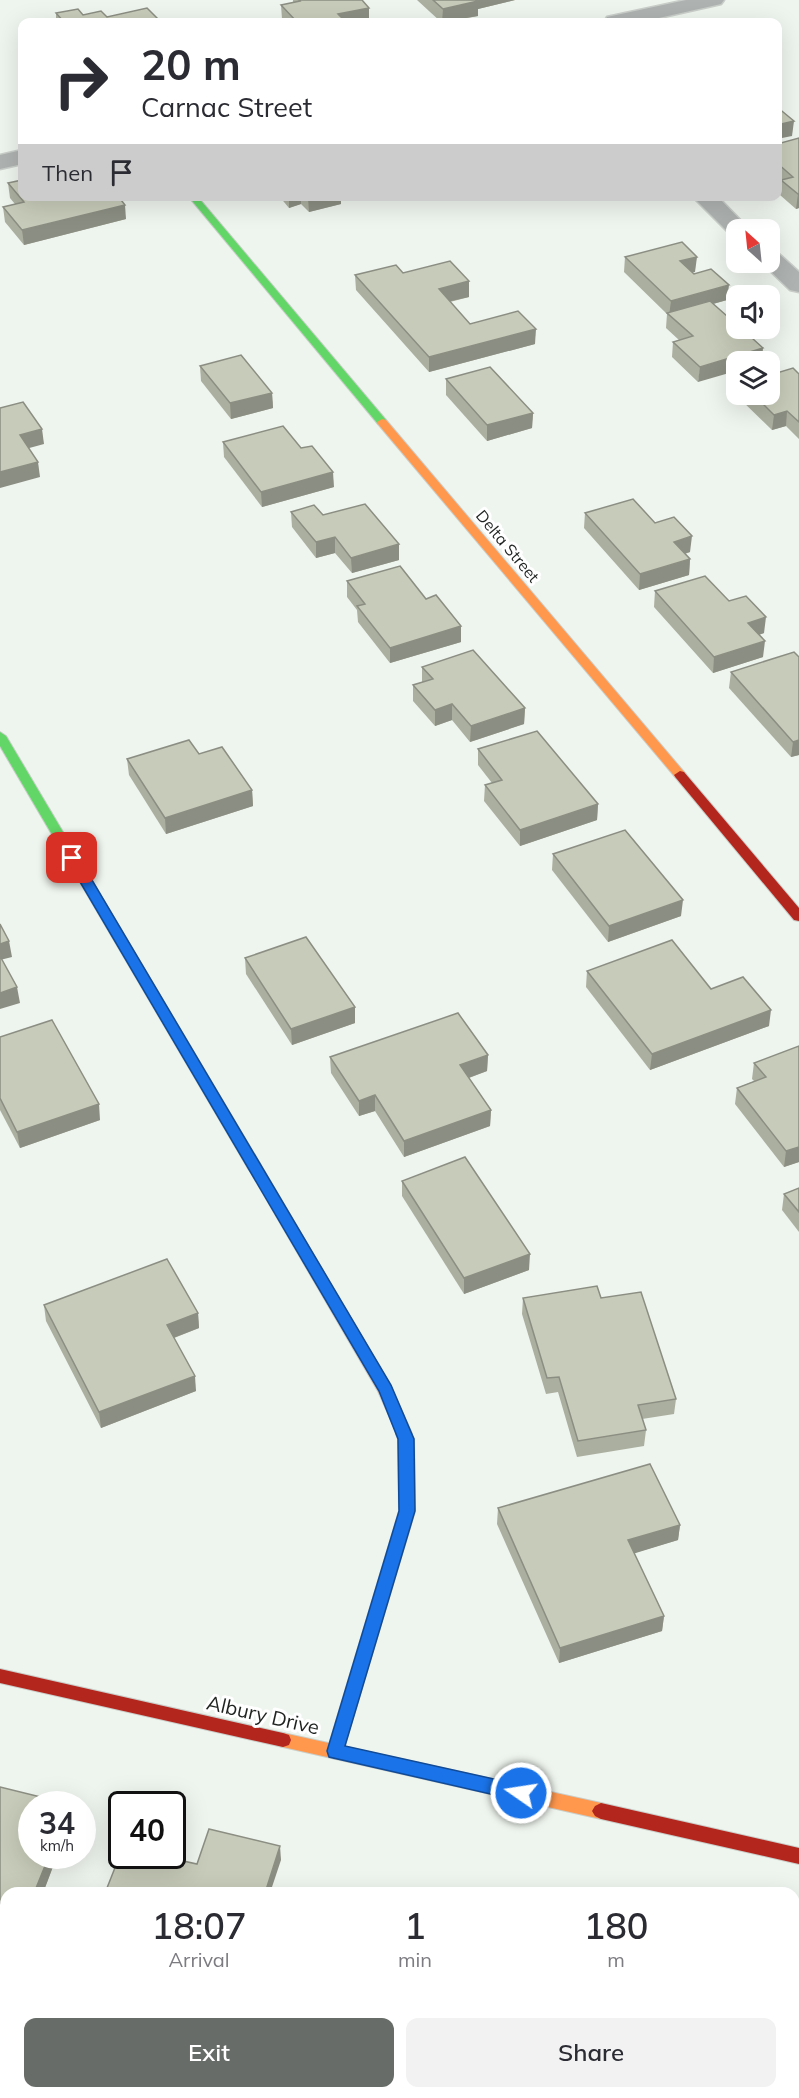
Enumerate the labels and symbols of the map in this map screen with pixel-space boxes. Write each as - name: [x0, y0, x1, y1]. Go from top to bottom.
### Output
- north arrow: [726, 219, 780, 273]
- street label: Delta Street: [472, 506, 544, 586]
- pin: [46, 832, 97, 883]
- street label: Albury Drive: [204, 1689, 322, 1740]
- position arrow: [489, 1761, 553, 1825]
- speed limit sign: 40: [108, 1791, 186, 1869]

